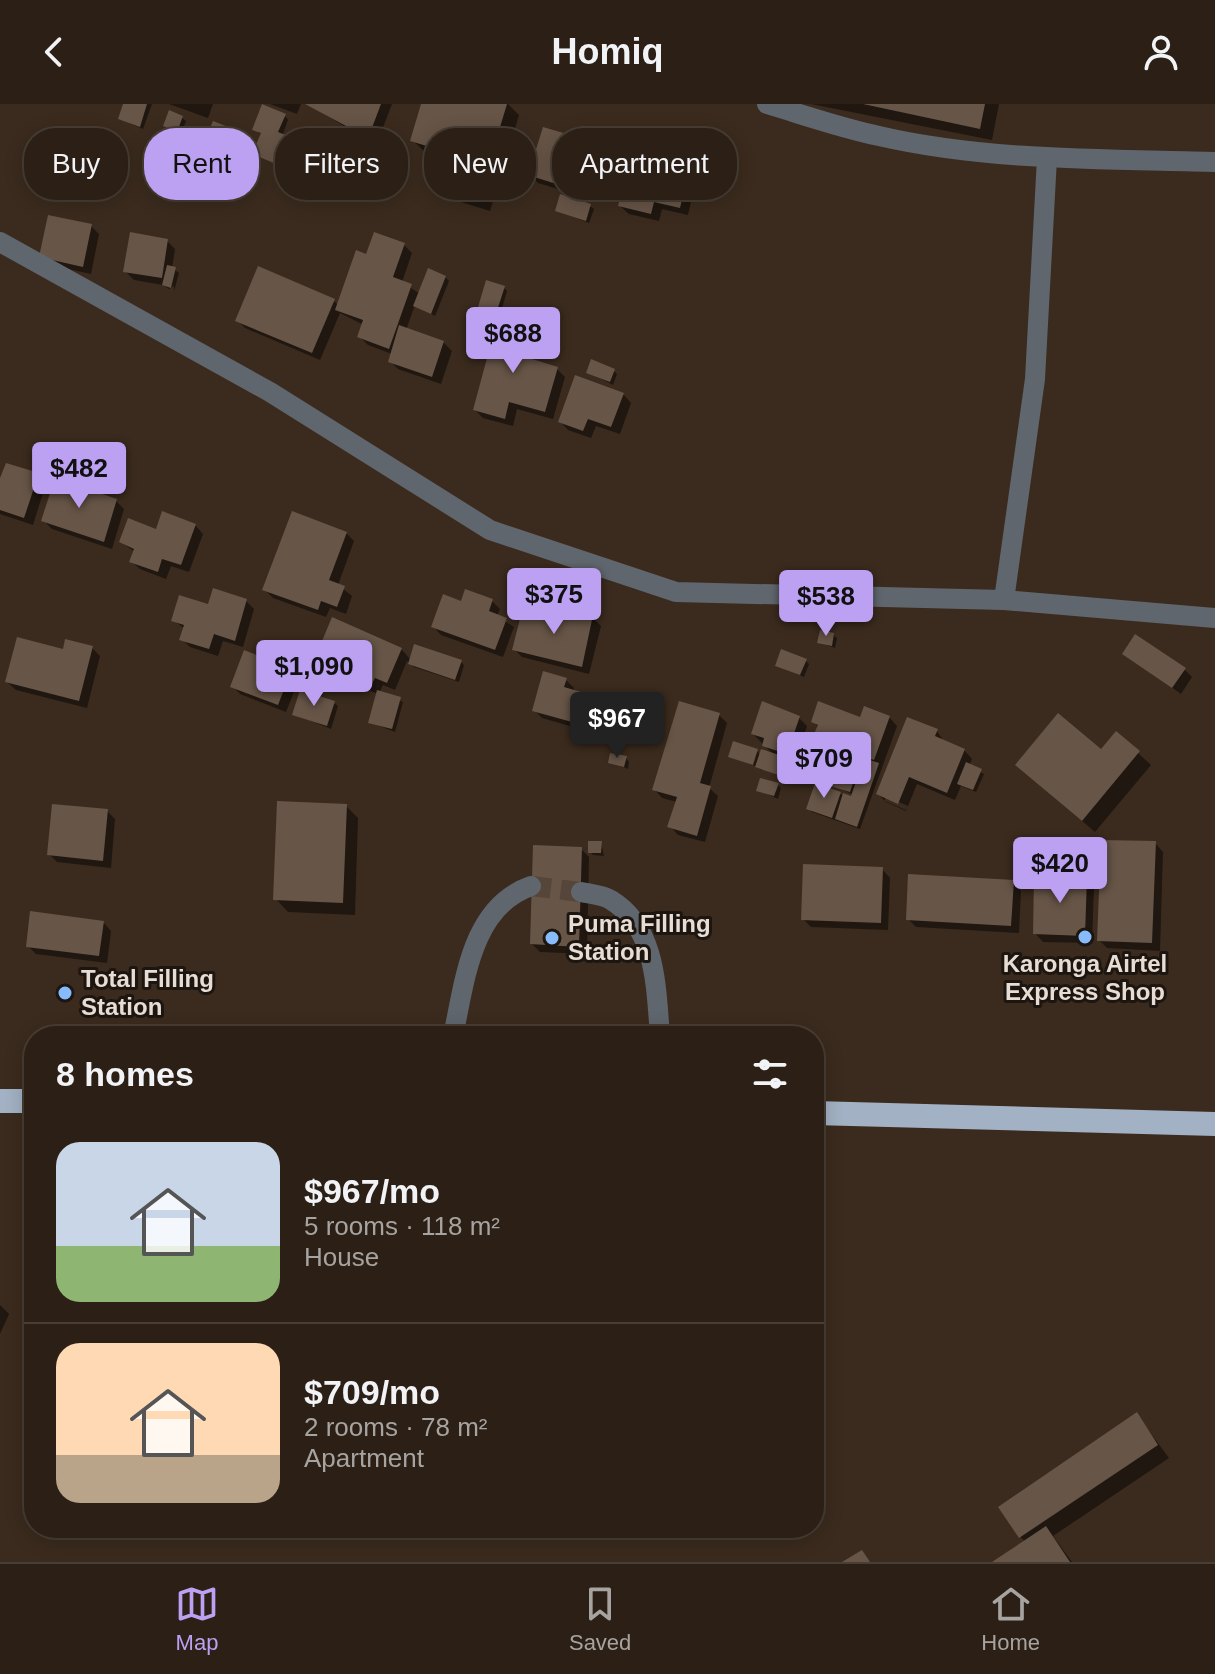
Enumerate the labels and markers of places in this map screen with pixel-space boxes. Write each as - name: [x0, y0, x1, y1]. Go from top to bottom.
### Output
- pin: $688: [466, 307, 560, 375]
- pin: $482: [32, 442, 126, 510]
- pin: $375: [507, 568, 601, 636]
- pin: $538: [779, 570, 873, 638]
- pin: $1,090: [249, 640, 379, 708]
- pin: $967: [570, 692, 664, 760]
- pin: $709: [777, 732, 871, 800]
- pin: $420: [1013, 837, 1107, 905]
- place label: Puma Filling Station: [568, 910, 711, 965]
- marker: Karonga Airtel Express Shop: [1076, 928, 1094, 946]
- marker: Puma Filling Station: [543, 929, 561, 947]
- place label: Karonga Airtel Express Shop: [1003, 950, 1167, 1005]
- place label: Total Filling Station: [81, 965, 214, 1020]
- marker: Total Filling Station: [56, 984, 74, 1002]

